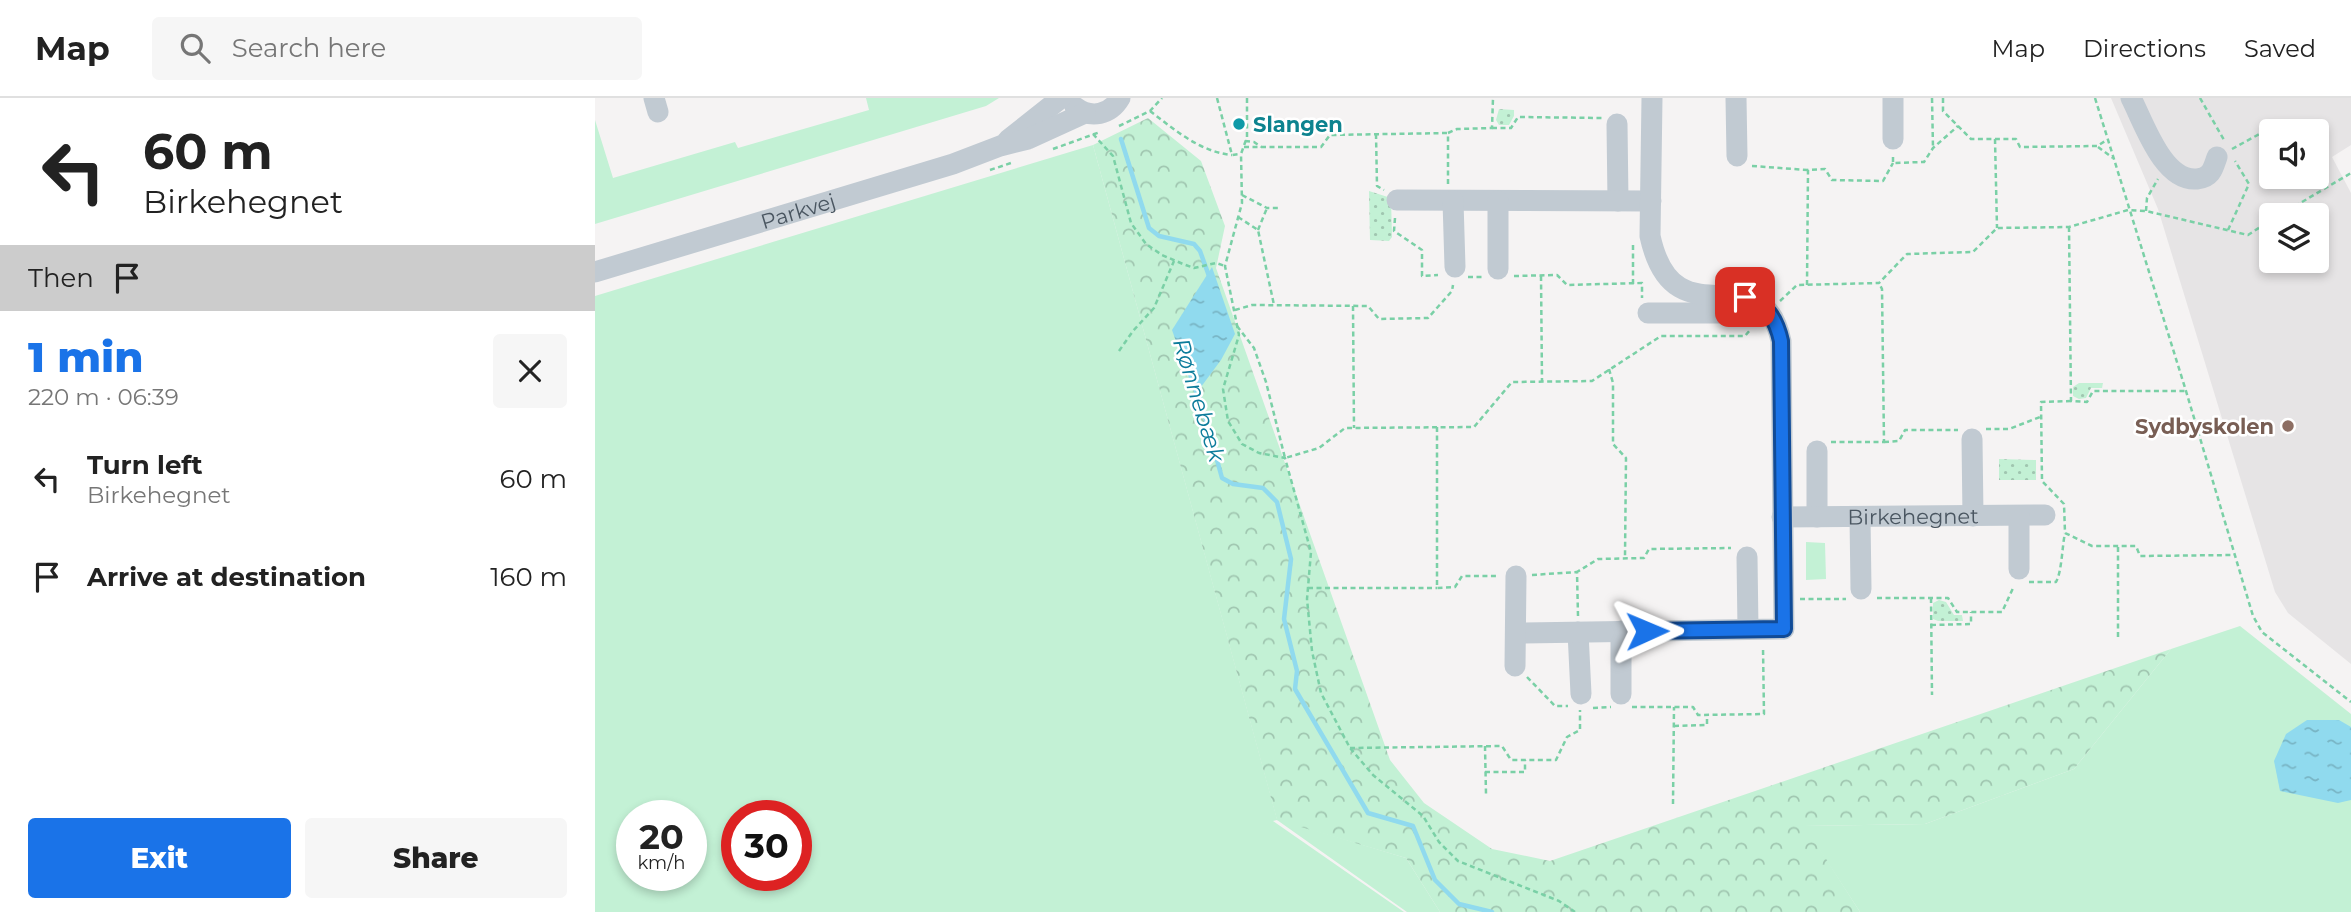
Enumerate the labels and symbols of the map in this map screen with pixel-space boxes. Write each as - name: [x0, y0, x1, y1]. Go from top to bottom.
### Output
- place label: Slangen: [1253, 112, 1343, 137]
- marker: Slangen: [1231, 116, 1247, 132]
- street label: Parkvej: [758, 188, 838, 234]
- pin: [1715, 267, 1775, 327]
- water label: Rønnebæk: [1167, 335, 1231, 467]
- place label: Sydbyskolen: [2135, 414, 2274, 439]
- marker: Sydbyskolen: [2280, 418, 2296, 434]
- street label: Birkehegnet: [1847, 503, 1979, 529]
- position arrow: [1610, 594, 1684, 668]
- speed limit sign: 30: [721, 800, 812, 891]

